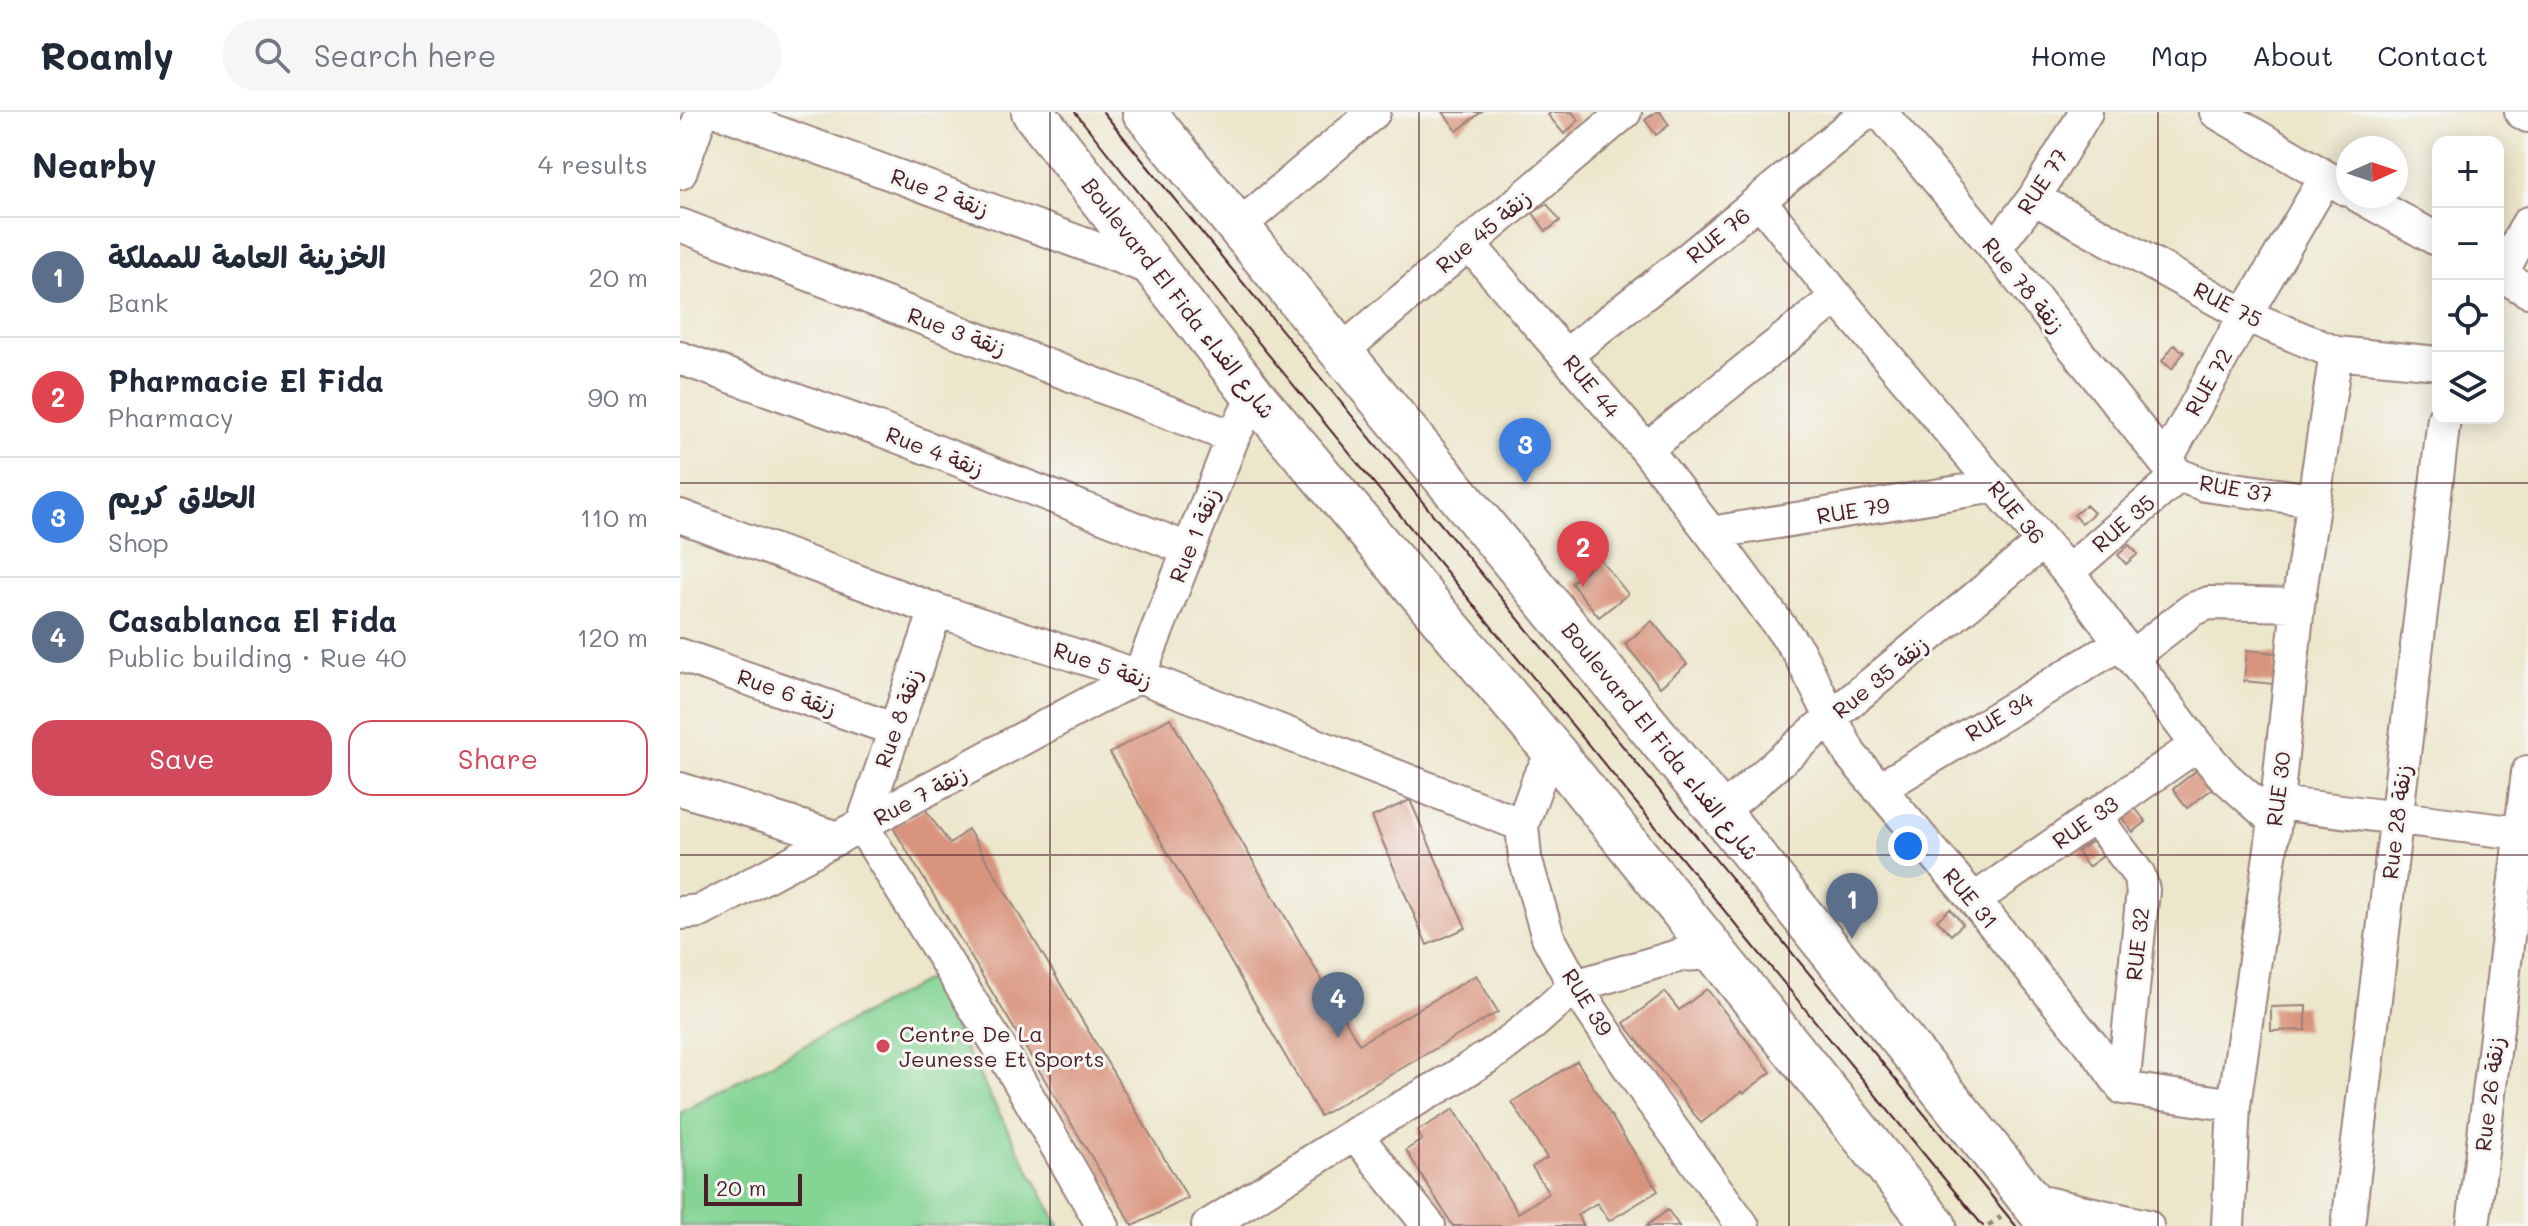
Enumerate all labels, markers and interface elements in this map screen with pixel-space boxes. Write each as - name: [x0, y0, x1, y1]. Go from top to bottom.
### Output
- search box: [222, 19, 782, 91]
- text: Roamly: [40, 30, 174, 80]
- icon: search: [250, 33, 294, 77]
- text: Search here: [314, 35, 496, 75]
- text: Home: [2031, 37, 2107, 73]
- text: Map: [2151, 37, 2208, 73]
- text: About: [2252, 37, 2333, 73]
- text: Contact: [2377, 37, 2488, 73]
- north arrow: [2336, 136, 2408, 208]
- map controls: [2432, 136, 2504, 424]
- button: +: [2432, 136, 2504, 208]
- text: Nearby: [32, 142, 157, 187]
- street label: RUE 77: [2010, 143, 2074, 219]
- text: 4 results: [538, 147, 648, 181]
- street label: Rue 2 زنقة: [887, 161, 993, 223]
- street label: Boulevard El Fida شارع الفداء: [1074, 172, 1282, 426]
- street label: Rue 45 زنقة: [1429, 183, 1537, 279]
- street label: RUE 76: [1680, 200, 1756, 270]
- button: −: [2432, 208, 2504, 280]
- street label: Rue 78 زنقة: [1976, 231, 2072, 339]
- text: الخزينة العامة للمملكة: [108, 236, 386, 276]
- text: 1: [52, 260, 64, 294]
- text: 20 m: [588, 260, 648, 294]
- street label: RUE 75: [2189, 274, 2267, 334]
- button: locate: [2432, 280, 2504, 352]
- text: Bank: [108, 285, 169, 319]
- street label: Rue 3 زنقة: [904, 300, 1010, 362]
- street label: RUE 72: [2178, 343, 2238, 421]
- street label: RUE 44: [1557, 348, 1627, 424]
- button: layers: [2432, 352, 2504, 424]
- text: Pharmacie El Fida: [108, 360, 384, 400]
- text: 2: [51, 380, 65, 414]
- text: 90 m: [588, 380, 648, 414]
- text: Pharmacy: [108, 400, 234, 434]
- pin: 3: [1499, 418, 1551, 484]
- street label: Rue 4 زنقة: [882, 419, 988, 483]
- street label: RUE 37: [2197, 467, 2275, 509]
- street label: RUE 36: [1982, 474, 2052, 550]
- text: الحلاق كريم: [108, 476, 256, 516]
- street label: Rue 1 زنقة: [1162, 483, 1226, 587]
- street label: RUE 35: [2086, 488, 2160, 558]
- street label: RUE 79: [1814, 490, 1892, 530]
- text: 3: [50, 500, 66, 534]
- text: 110 m: [580, 500, 648, 534]
- pin: 2: [1557, 521, 1609, 587]
- text: Shop: [108, 525, 169, 559]
- text: Casablanca El Fida: [108, 600, 397, 640]
- street label: Boulevard El Fida شارع الفداء: [1554, 616, 1766, 867]
- text: 4: [50, 620, 66, 654]
- text: 120 m: [577, 620, 648, 654]
- street label: Rue 35 زنقة: [1826, 629, 1934, 725]
- street label: Rue 5 زنقة: [1050, 635, 1156, 695]
- text: Public building · Rue 40: [108, 640, 407, 674]
- street label: Rue 6 زنقة: [733, 661, 841, 723]
- street label: Rue 8 زنقة: [867, 664, 929, 772]
- street label: RUE 34: [1960, 684, 2038, 748]
- button: Save: [32, 720, 332, 796]
- button: Share: [348, 720, 648, 796]
- street label: RUE 30: [2259, 750, 2297, 828]
- street label: Rue 7 زنقة: [868, 758, 972, 832]
- street label: Rue 28 زنقة: [2375, 763, 2417, 881]
- street label: RUE 33: [2046, 789, 2124, 855]
- your location: [1888, 826, 1928, 866]
- street label: RUE 31: [1937, 861, 2005, 935]
- pin: 1: [1826, 873, 1878, 939]
- street label: RUE 32: [2119, 906, 2155, 982]
- street label: RUE 39: [1556, 963, 1620, 1041]
- pin: 4: [1312, 972, 1364, 1038]
- place label: Centre De La Jeunesse Et Sports: [899, 1019, 1104, 1073]
- street label: Rue 26 زنقة: [2468, 1035, 2510, 1153]
- marker: Centre De La Jeunesse Et Sports: [874, 1037, 892, 1055]
- scale bar: [704, 1170, 802, 1206]
- text: 20 m: [716, 1173, 766, 1202]

